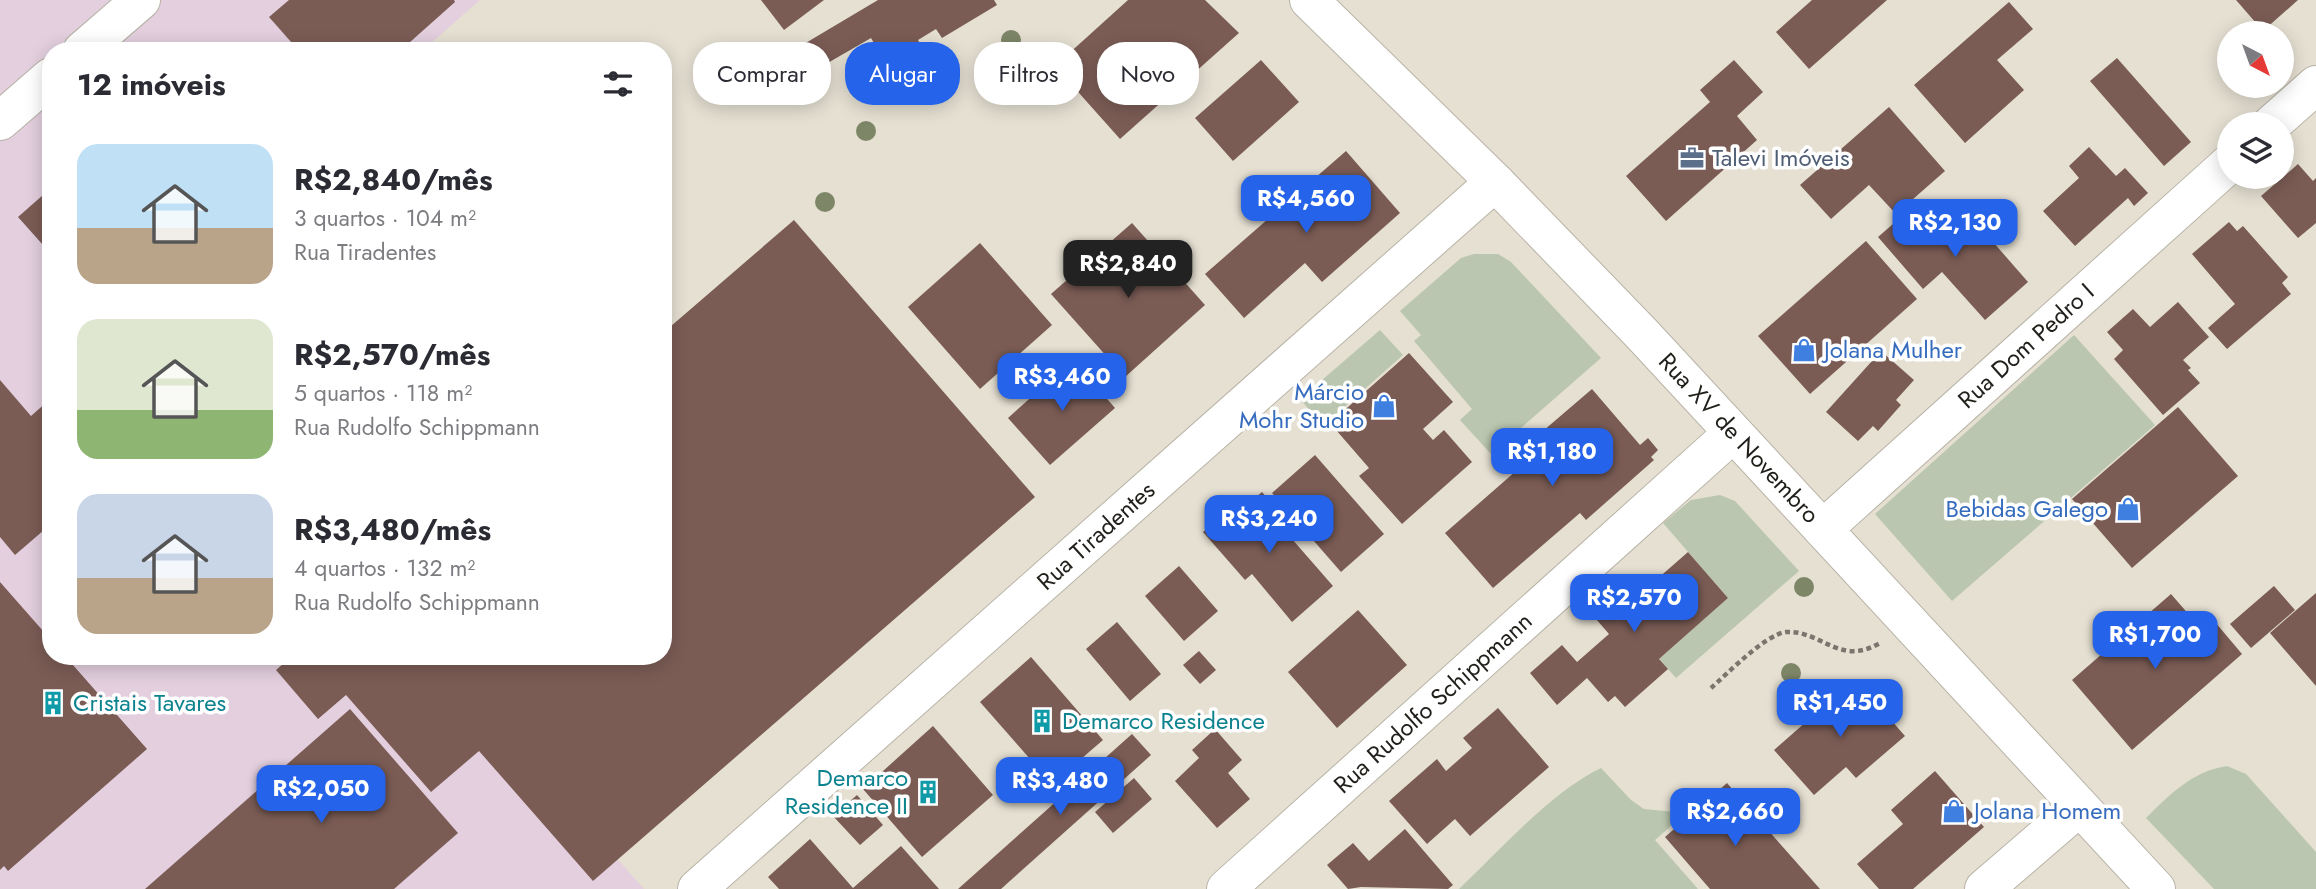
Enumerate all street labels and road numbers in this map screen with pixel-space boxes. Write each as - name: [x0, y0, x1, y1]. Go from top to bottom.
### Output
- street label: Rua Dom Pedro I: [1950, 275, 2102, 416]
- street label: Rua XV de Novembro: [1651, 344, 1828, 531]
- street label: Rua Tiradentes: [1029, 473, 1163, 598]
- street label: Rua Rudolfo Schippmann: [1326, 604, 1540, 801]

